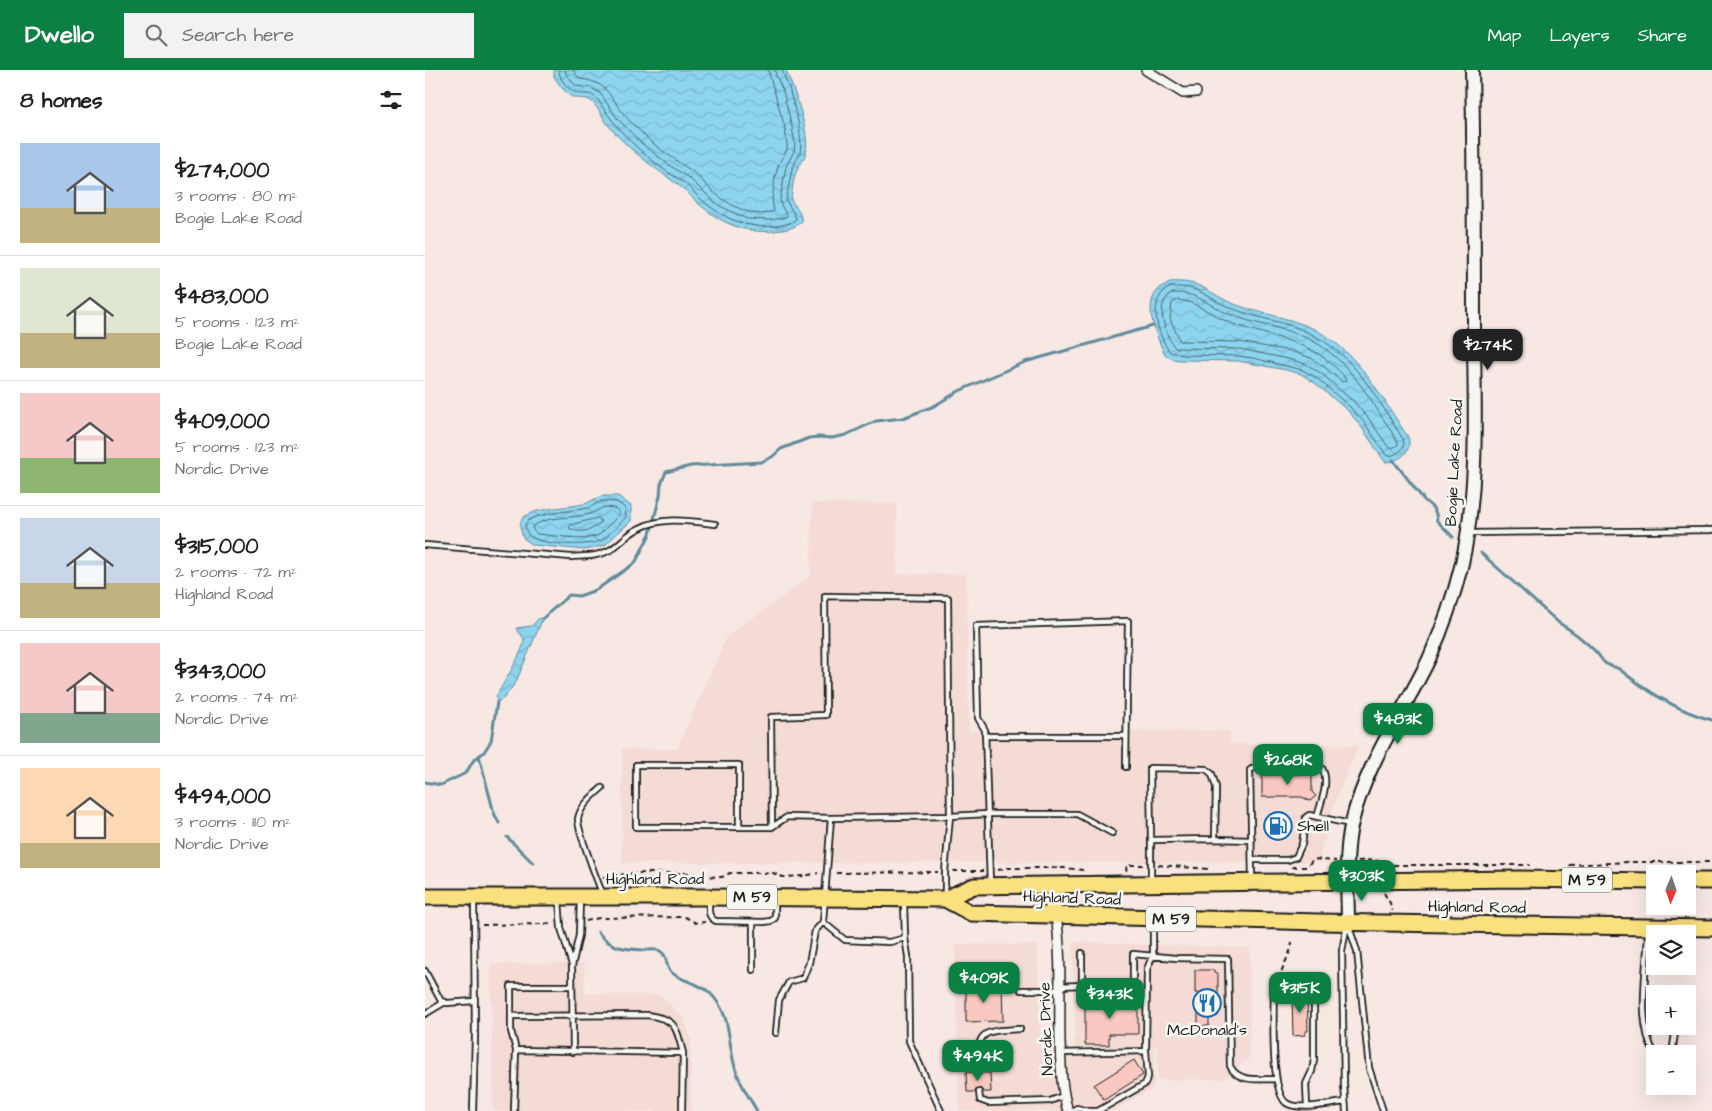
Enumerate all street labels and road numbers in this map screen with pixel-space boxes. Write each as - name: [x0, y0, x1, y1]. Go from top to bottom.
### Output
- street label: Bogie Lake Road: [1440, 399, 1469, 527]
- street label: Highland Road: [606, 868, 704, 891]
- road number: M 59: [1562, 868, 1612, 892]
- road number: M 59: [727, 884, 777, 910]
- street label: Highland Road: [1022, 885, 1122, 912]
- street label: Highland Road: [1428, 895, 1526, 920]
- road number: M 59: [1146, 906, 1196, 932]
- street label: Nordic Drive: [1033, 982, 1059, 1076]

